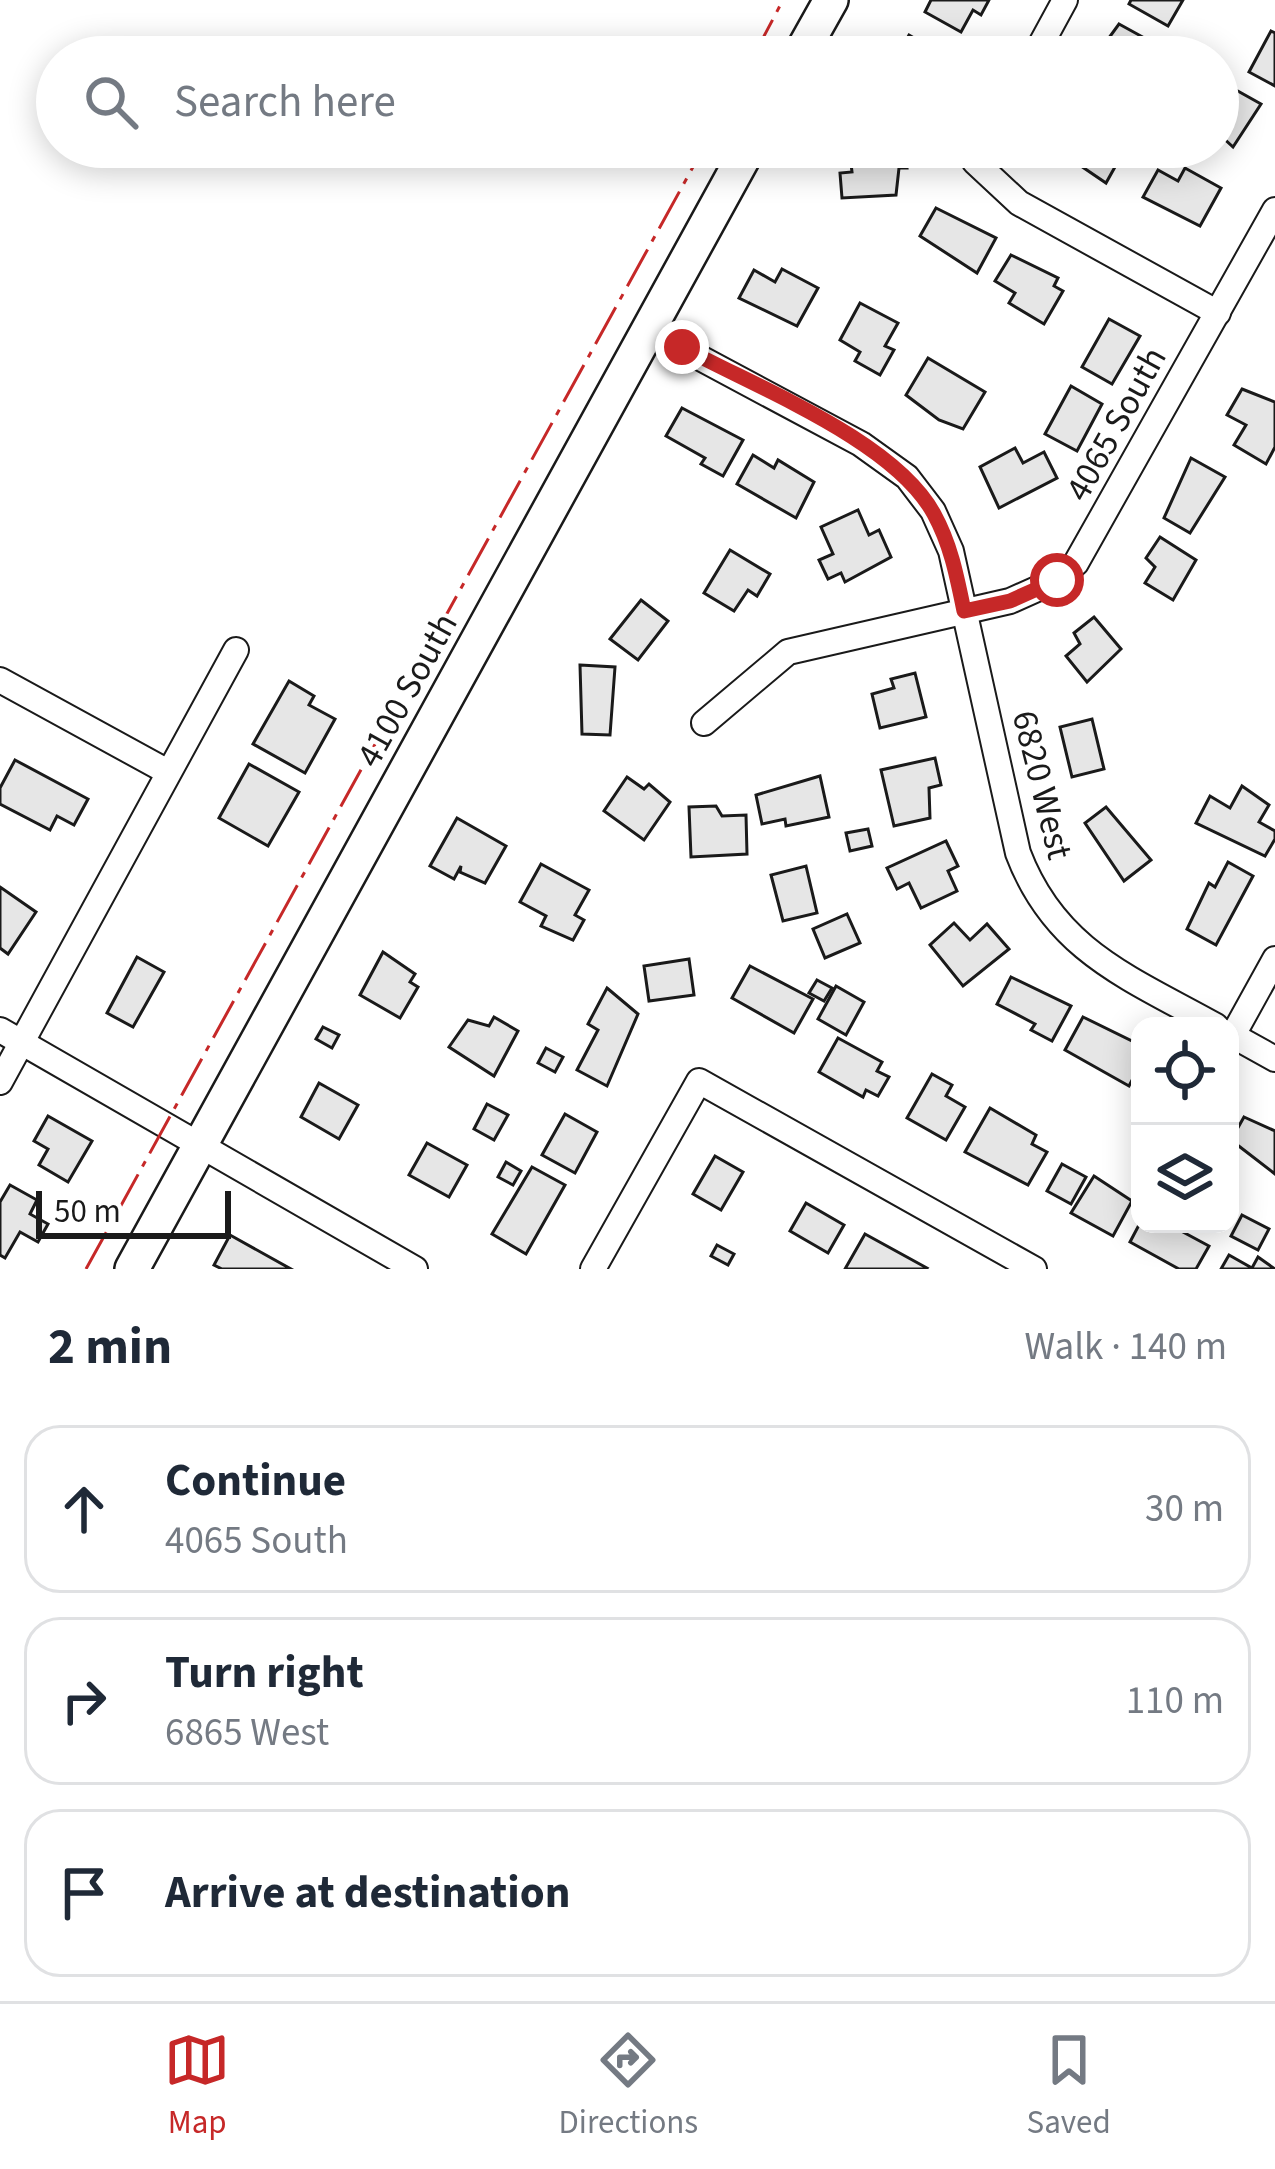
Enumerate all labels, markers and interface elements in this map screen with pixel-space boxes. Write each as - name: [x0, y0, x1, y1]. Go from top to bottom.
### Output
- search box: [36, 36, 1239, 168]
- icon: search: [78, 69, 144, 135]
- text: Search here: [174, 70, 396, 134]
- route end: [655, 320, 709, 374]
- street label: 4065 South: [1053, 338, 1179, 510]
- route start: [1030, 553, 1084, 607]
- street label: 4100 South: [344, 604, 470, 776]
- street label: 6820 West: [999, 705, 1085, 865]
- map controls: [1131, 1017, 1239, 1233]
- button: locate: [1131, 1017, 1239, 1125]
- button: layers: [1131, 1125, 1239, 1233]
- scale bar: [36, 1185, 231, 1238]
- text: 50 m: [54, 1188, 121, 1235]
- text: 2 min: [48, 1311, 172, 1383]
- text: Walk · 140 m: [1024, 1319, 1227, 1375]
- text: Continue: [165, 1449, 346, 1513]
- icon: ahead: [51, 1476, 117, 1542]
- text: 30 m: [1145, 1481, 1224, 1537]
- text: 4065 South: [165, 1513, 348, 1569]
- text: Turn right: [165, 1641, 364, 1705]
- icon: right: [51, 1668, 117, 1734]
- text: 110 m: [1126, 1673, 1224, 1729]
- text: 6865 West: [165, 1705, 329, 1761]
- icon: arrive: [51, 1860, 117, 1926]
- text: Arrive at destination: [165, 1861, 570, 1925]
- tab: Map: [164, 2027, 230, 2146]
- tab: Directions: [559, 2027, 698, 2146]
- tab: Saved: [1027, 2027, 1111, 2146]

